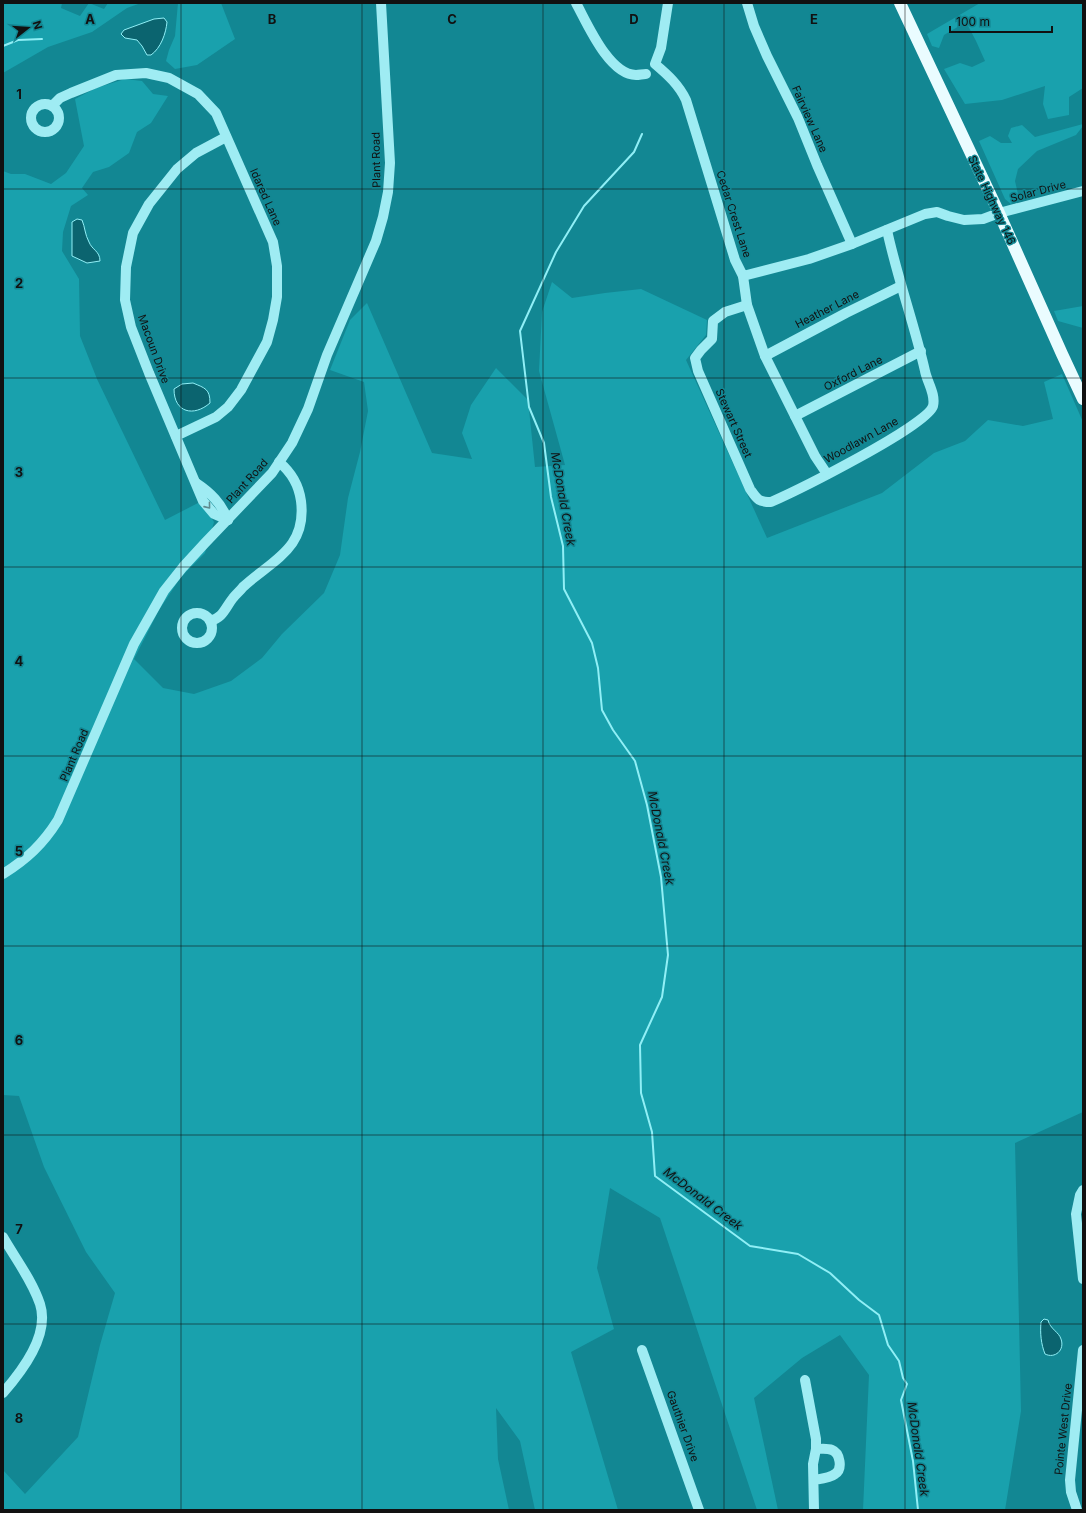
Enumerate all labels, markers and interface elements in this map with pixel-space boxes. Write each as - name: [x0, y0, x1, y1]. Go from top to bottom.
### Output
- north arrow: [8, 8, 48, 48]
- scale bar: [950, 8, 1052, 34]
- text: A: [85, 11, 95, 27]
- text: B: [268, 11, 277, 27]
- text: C: [447, 11, 457, 27]
- text: D: [629, 11, 639, 27]
- text: E: [810, 11, 818, 27]
- text: 100 m: [956, 14, 990, 29]
- text: N: [30, 19, 45, 31]
- street label: Fairview Lane: [789, 83, 831, 155]
- text: 1: [16, 86, 22, 102]
- street label: Plant Road: [369, 132, 383, 188]
- street label: State Highway 146: [965, 153, 1019, 247]
- street label: Idared Lane: [247, 166, 285, 228]
- street label: Cedar Crest Lane: [713, 169, 755, 259]
- street label: Solar Drive: [1009, 177, 1067, 205]
- text: 2: [15, 275, 23, 291]
- street label: Heather Lane: [793, 287, 861, 331]
- street label: Macoun Drive: [135, 313, 173, 385]
- street label: Oxford Lane: [821, 352, 885, 394]
- street label: Stewart Street: [713, 386, 756, 460]
- street label: Woodlawn Lane: [821, 414, 901, 466]
- water label: McDonald Creek: [548, 451, 579, 547]
- street label: Plant Road: [223, 456, 271, 506]
- text: 3: [15, 464, 23, 480]
- one-way arrow: [203, 501, 210, 508]
- text: 4: [15, 653, 24, 669]
- street label: Plant Road: [57, 727, 91, 783]
- water label: McDonald Creek: [645, 790, 678, 886]
- text: 5: [15, 843, 23, 859]
- text: 6: [15, 1032, 23, 1048]
- water label: McDonald Creek: [661, 1164, 746, 1233]
- text: 7: [15, 1221, 23, 1237]
- street label: Pointe West Drive: [1051, 1382, 1075, 1476]
- street label: Gauthier Drive: [664, 1389, 702, 1463]
- water label: McDonald Creek: [904, 1401, 933, 1497]
- text: 8: [15, 1410, 23, 1426]

